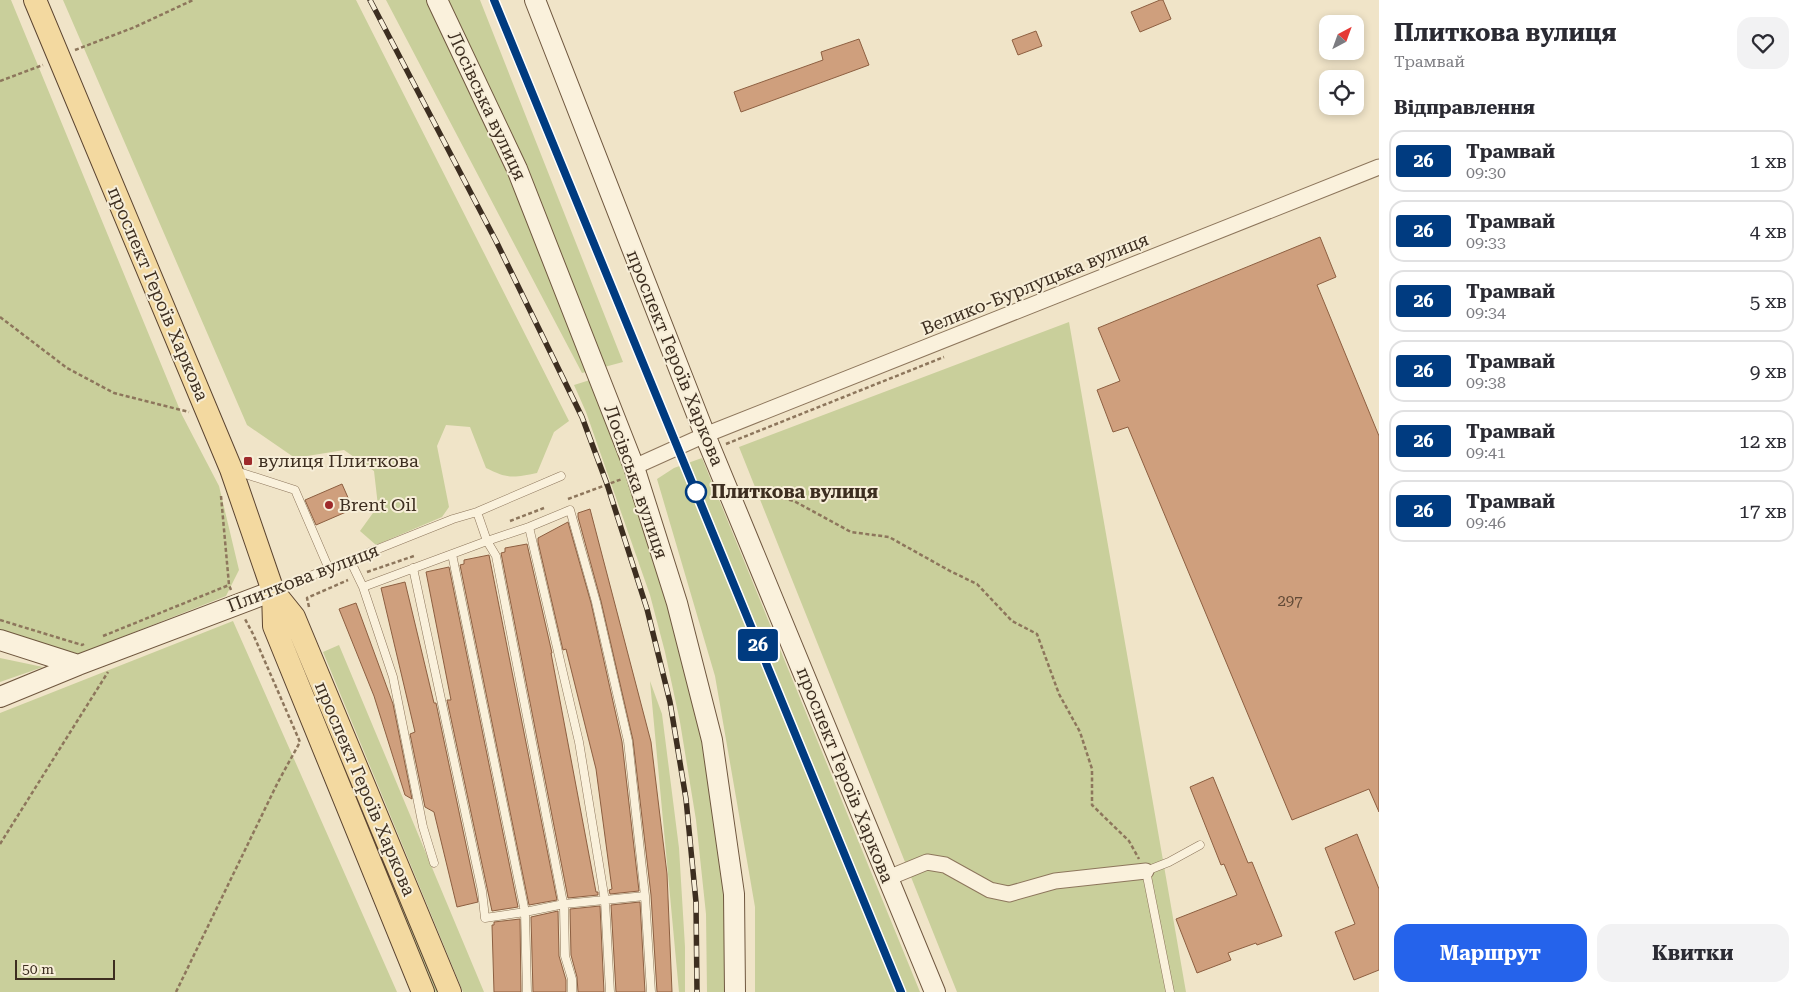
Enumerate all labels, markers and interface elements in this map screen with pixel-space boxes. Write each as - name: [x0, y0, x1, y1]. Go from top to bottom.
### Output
- north arrow: [1319, 15, 1364, 60]
- map controls: [1319, 15, 1364, 115]
- button: heart: [1737, 17, 1789, 69]
- text: Плиткова вулиця: [1394, 19, 1617, 47]
- street label: Лосівська вулиця: [444, 28, 531, 183]
- text: Трамвай: [1394, 52, 1465, 71]
- button: locate: [1319, 70, 1364, 115]
- text: Відправлення: [1394, 96, 1535, 119]
- text: Трамвай: [1466, 140, 1555, 163]
- text: 26: [1413, 150, 1434, 171]
- text: 1 хв: [1750, 150, 1787, 173]
- text: 09:30: [1466, 163, 1506, 182]
- street label: проспект Героїв Харкова: [104, 183, 213, 404]
- text: Трамвай: [1466, 210, 1555, 233]
- text: 26: [1413, 220, 1434, 241]
- text: 4 хв: [1750, 220, 1787, 243]
- street label: Велико-Бурлуцька вулиця: [918, 228, 1152, 339]
- text: 09:33: [1466, 233, 1506, 252]
- street label: проспект Героїв Харкова: [622, 247, 729, 469]
- text: Трамвай: [1466, 280, 1555, 303]
- text: 26: [1413, 290, 1434, 311]
- text: 5 хв: [1750, 290, 1787, 313]
- text: 09:34: [1466, 303, 1506, 322]
- text: Трамвай: [1466, 350, 1555, 373]
- text: 26: [1413, 360, 1434, 381]
- text: 9 хв: [1750, 360, 1787, 383]
- text: 09:38: [1466, 373, 1506, 392]
- street label: Лосівська вулиця: [600, 402, 673, 562]
- text: Трамвай: [1466, 420, 1555, 443]
- text: 26: [1413, 430, 1434, 451]
- text: 12 хв: [1739, 430, 1787, 453]
- text: 09:41: [1466, 443, 1506, 462]
- place label: вулиця Плиткова: [258, 450, 419, 471]
- marker: вулиця Плиткова: [242, 455, 254, 467]
- marker: Плиткова вулиця: [685, 481, 707, 503]
- place label: Плиткова вулиця: [711, 481, 878, 502]
- text: Трамвай: [1466, 490, 1555, 513]
- place label: Brent Oil: [339, 494, 417, 515]
- marker: Brent Oil: [323, 499, 335, 511]
- text: 26: [1413, 500, 1434, 521]
- text: 17 хв: [1739, 500, 1787, 523]
- text: 09:46: [1466, 513, 1506, 532]
- street label: Плиткова вулиця: [224, 539, 382, 616]
- house number: 297: [1277, 592, 1303, 610]
- line badge: 26: [736, 629, 780, 661]
- text: 26: [748, 634, 768, 655]
- street label: проспект Героїв Харкова: [792, 664, 899, 886]
- street label: проспект Героїв Харкова: [311, 678, 420, 899]
- button: Маршрут: [1394, 924, 1587, 982]
- button: Квитки: [1597, 924, 1789, 982]
- scale bar: [15, 957, 115, 980]
- text: 50 m: [22, 961, 54, 977]

